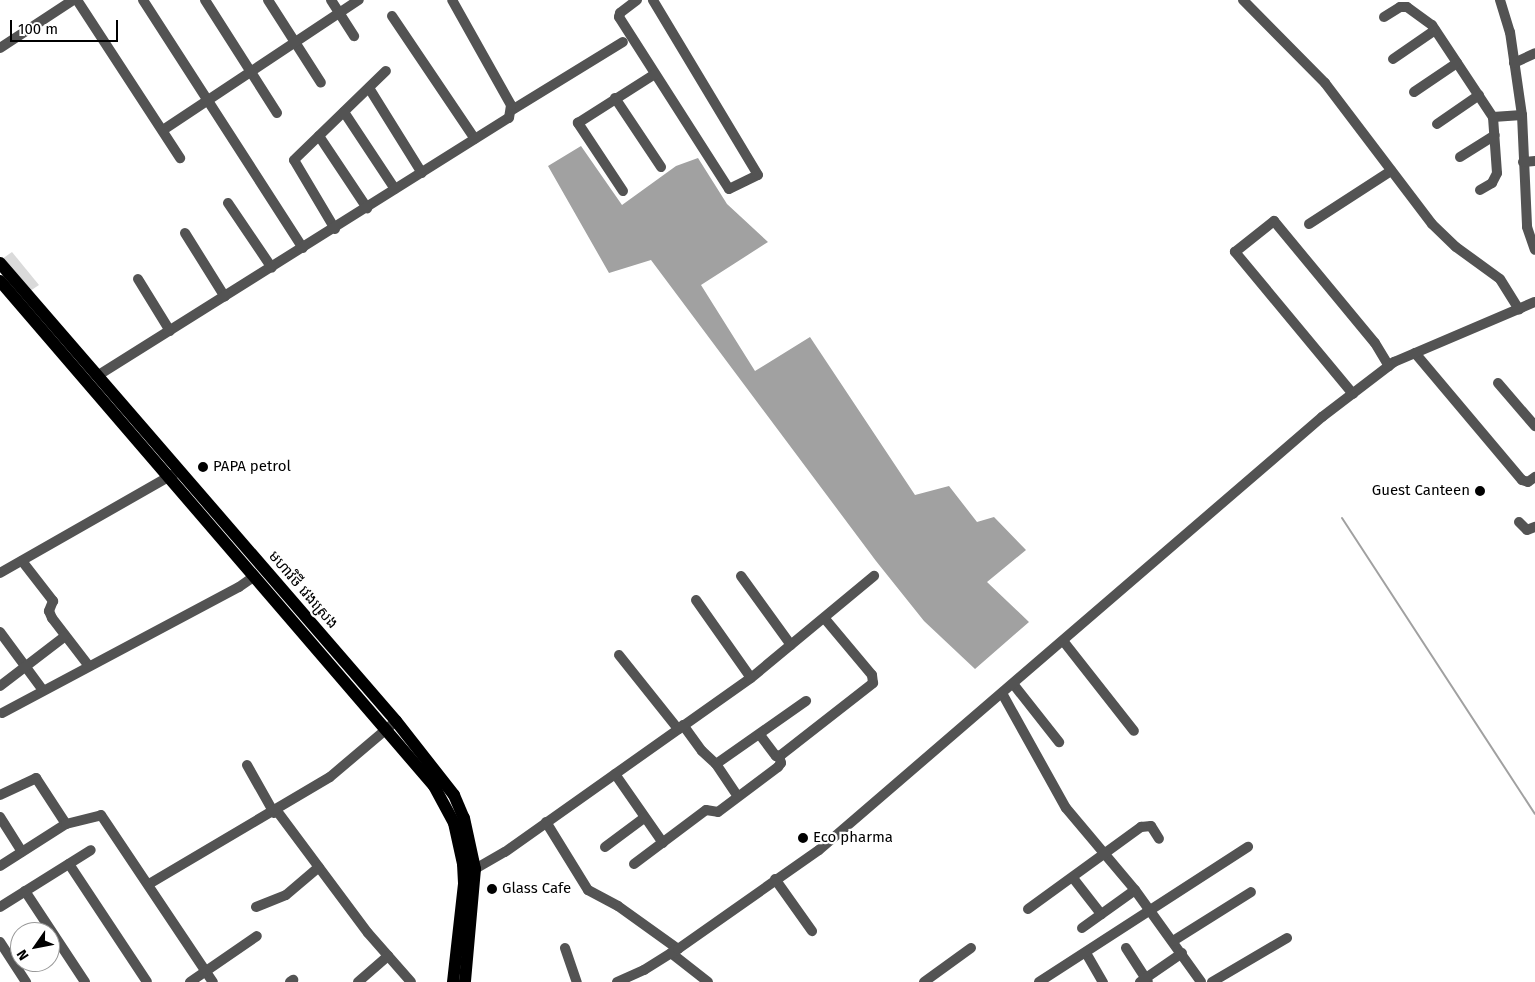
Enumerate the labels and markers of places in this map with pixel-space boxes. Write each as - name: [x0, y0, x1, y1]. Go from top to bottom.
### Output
- place label: PAPA petrol: [213, 458, 291, 476]
- marker: PAPA petrol: [197, 461, 209, 473]
- place label: Guest Canteen: [1372, 482, 1470, 500]
- marker: Guest Canteen: [1474, 485, 1486, 497]
- place label: Eco pharma: [813, 829, 893, 847]
- marker: Eco pharma: [797, 832, 809, 844]
- place label: Glass Cafe: [502, 880, 571, 898]
- marker: Glass Cafe: [486, 883, 498, 895]

